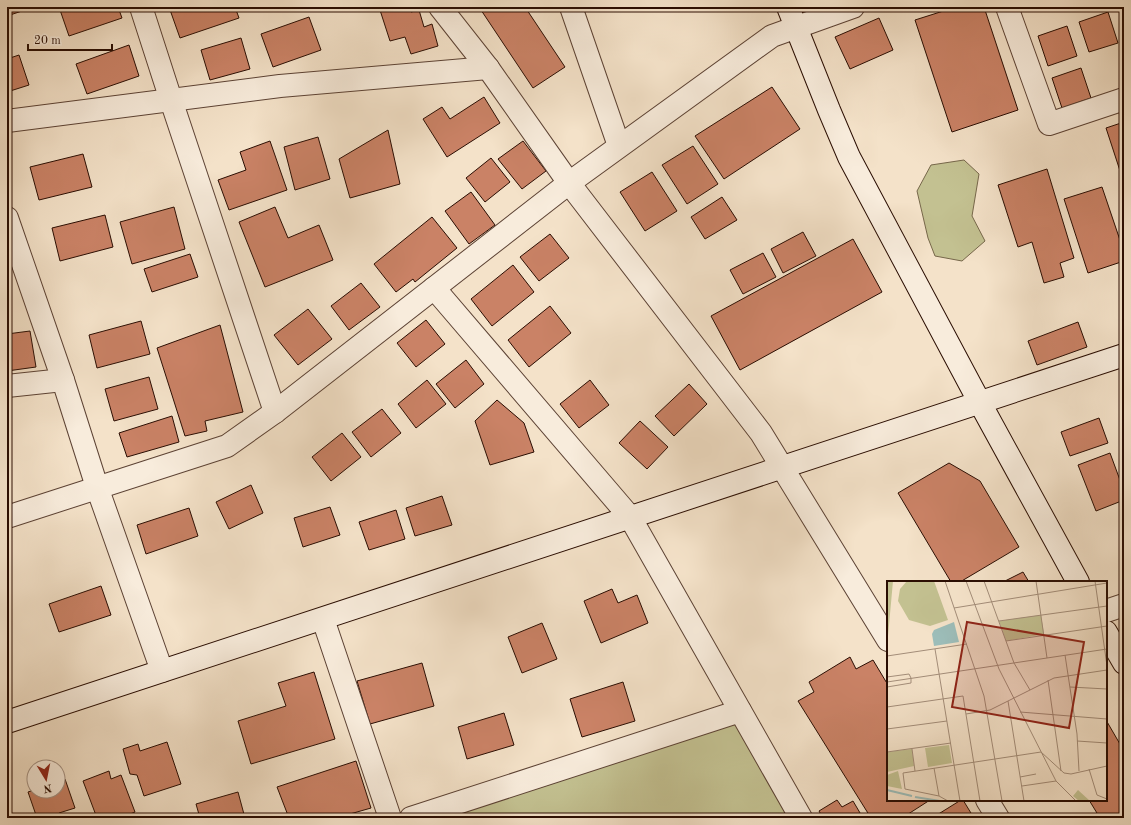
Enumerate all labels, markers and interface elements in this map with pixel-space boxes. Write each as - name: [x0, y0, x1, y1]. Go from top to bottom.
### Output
- scale bar: [28, 26, 112, 52]
- text: 20 m: [34, 35, 61, 47]
- inset map: [887, 581, 1107, 801]
- north arrow: [26, 759, 66, 799]
- text: N: [42, 781, 53, 794]

